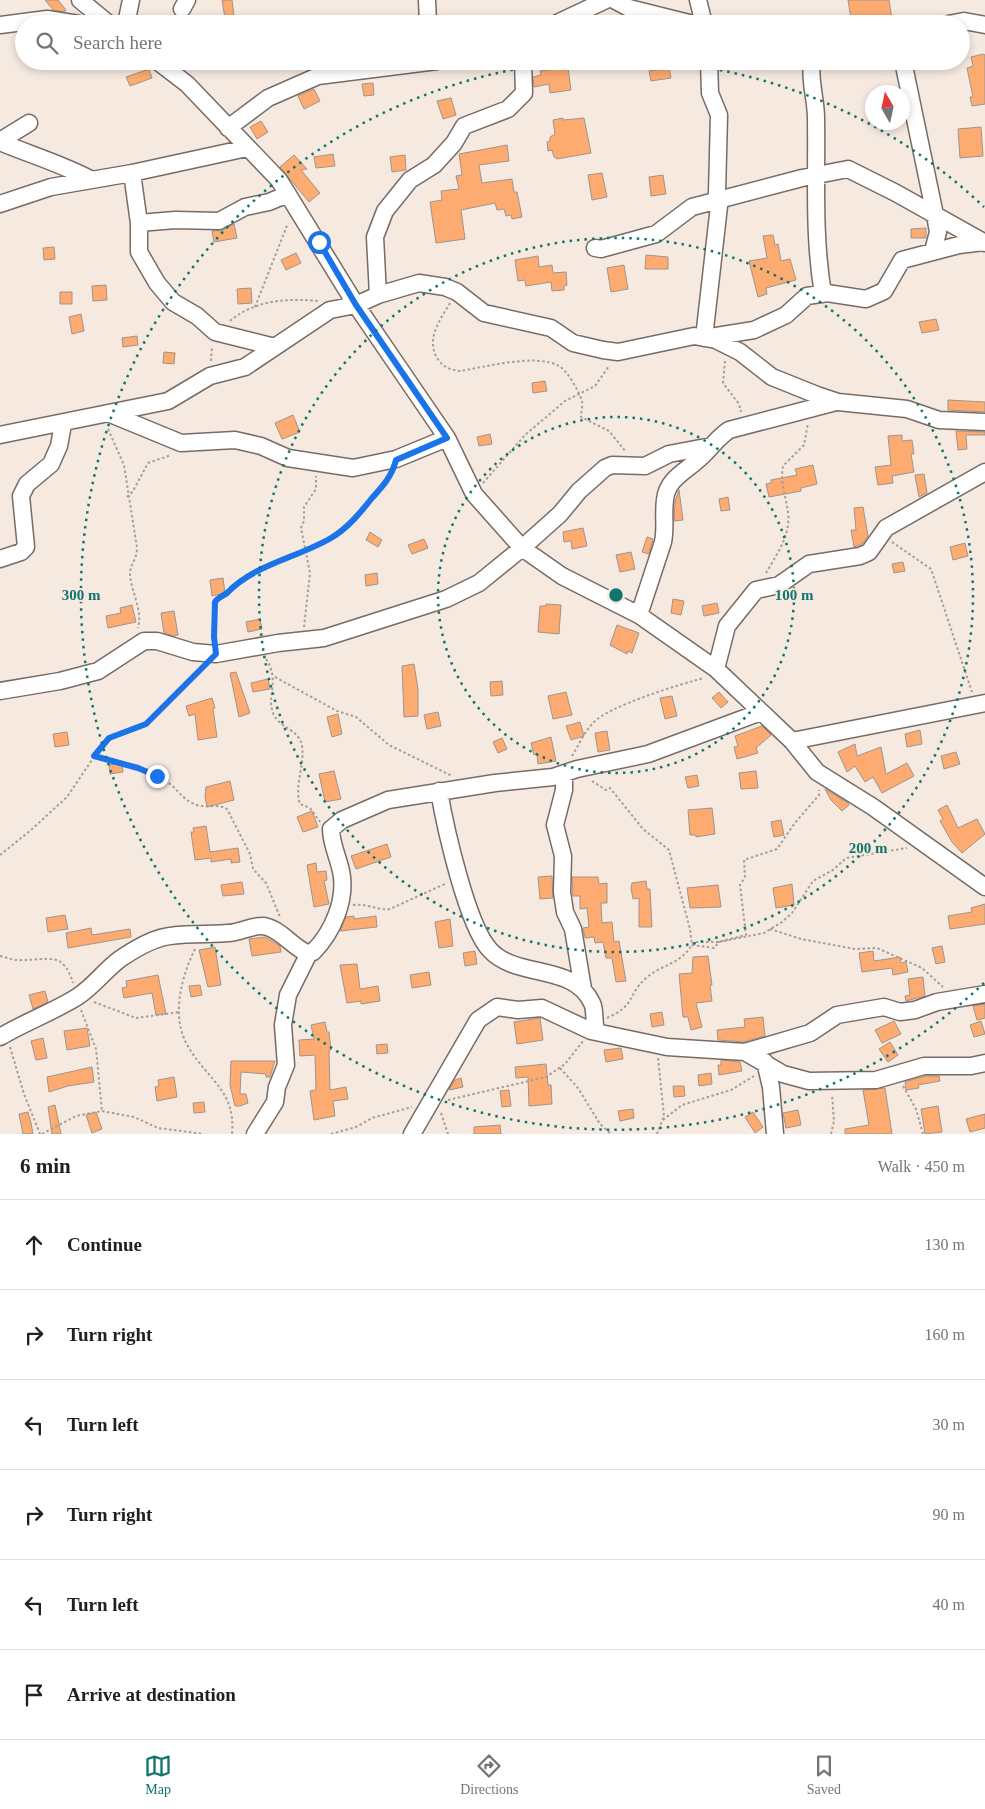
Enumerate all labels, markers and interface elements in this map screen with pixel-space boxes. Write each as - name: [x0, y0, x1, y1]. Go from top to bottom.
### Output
- search box: [15, 15, 970, 70]
- icon: search: [33, 29, 61, 57]
- text: Search here: [73, 32, 162, 53]
- north arrow: [865, 85, 910, 130]
- route start: [308, 231, 331, 254]
- centre of rings: [607, 586, 625, 604]
- text: 300 m: [62, 587, 101, 603]
- text: 100 m: [775, 587, 814, 603]
- route end: [146, 765, 169, 788]
- text: 200 m: [849, 840, 888, 856]
- text: 6 min: [20, 1154, 71, 1178]
- text: Walk · 450 m: [878, 1158, 965, 1175]
- icon: ahead: [20, 1231, 48, 1259]
- text: Continue: [67, 1234, 142, 1255]
- text: 130 m: [925, 1236, 965, 1253]
- icon: right: [20, 1321, 48, 1349]
- text: Turn right: [67, 1324, 152, 1345]
- text: 160 m: [925, 1326, 965, 1343]
- icon: left: [20, 1411, 48, 1439]
- text: Turn left: [67, 1414, 139, 1435]
- text: 30 m: [933, 1416, 965, 1433]
- icon: right: [20, 1501, 48, 1529]
- text: Turn right: [67, 1504, 152, 1525]
- text: 90 m: [933, 1506, 965, 1523]
- icon: left: [20, 1591, 48, 1619]
- text: Turn left: [67, 1594, 139, 1615]
- text: 40 m: [933, 1596, 965, 1613]
- icon: arrive: [20, 1681, 48, 1709]
- text: Arrive at destination: [67, 1684, 236, 1705]
- tab: Map: [144, 1752, 172, 1798]
- tab: Directions: [460, 1752, 519, 1798]
- tab: Saved: [807, 1752, 841, 1798]

